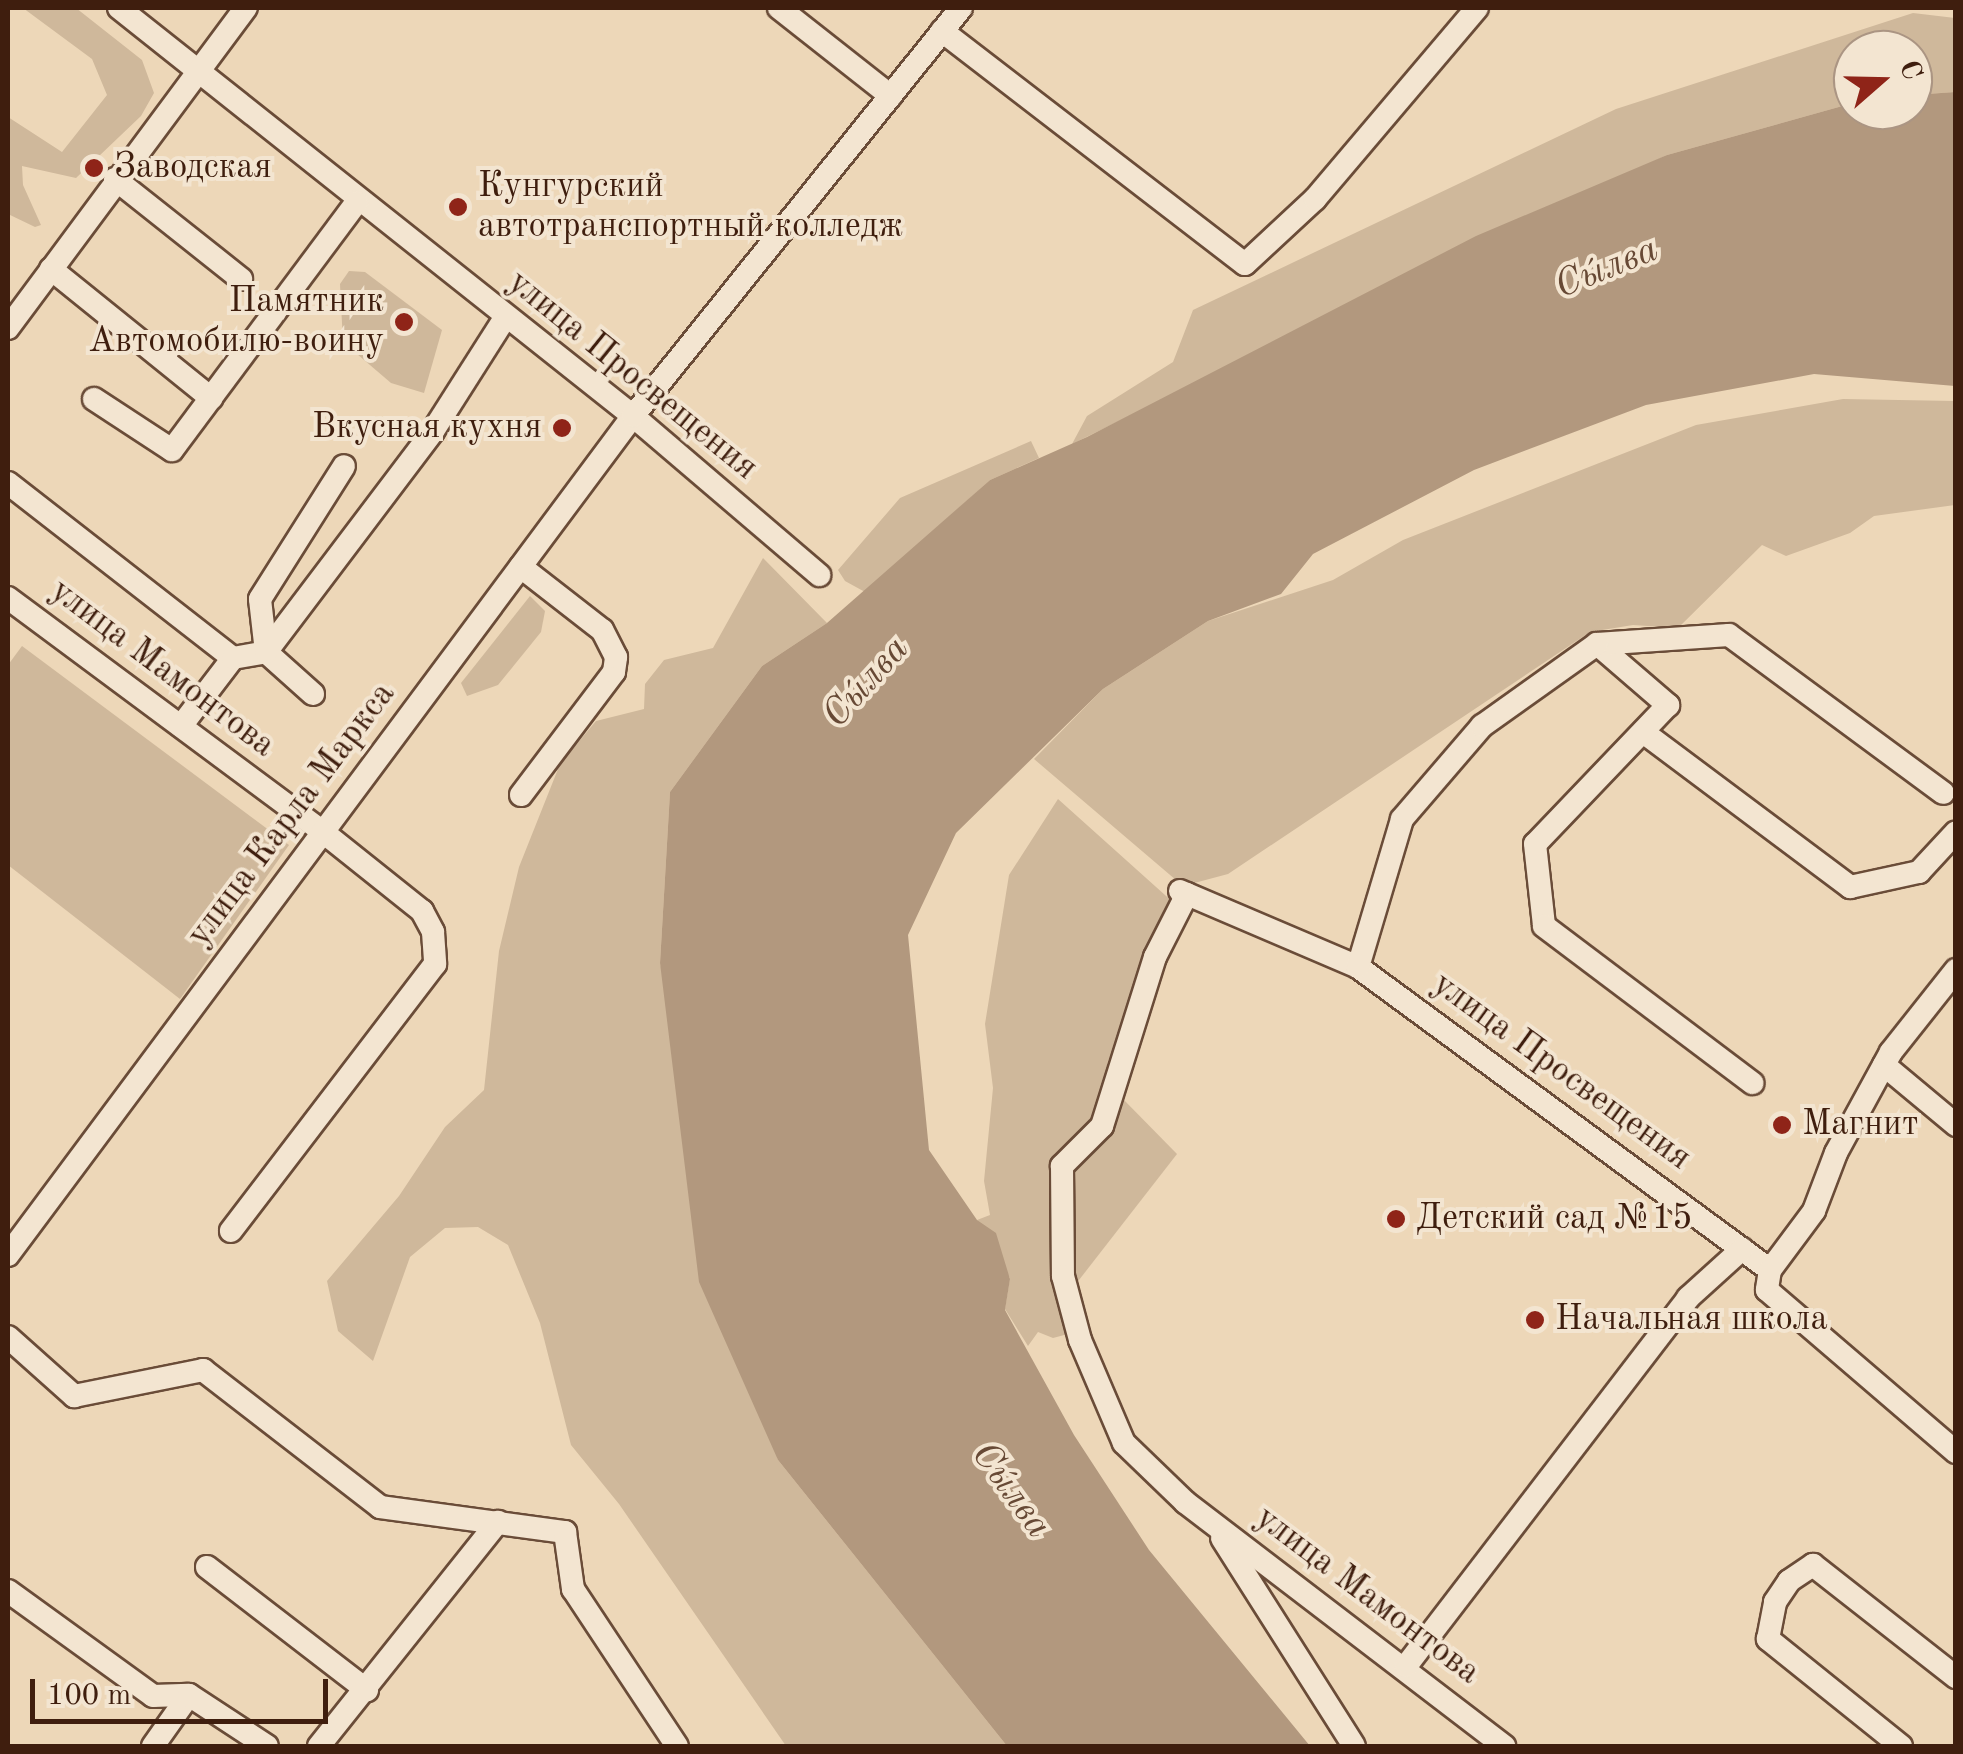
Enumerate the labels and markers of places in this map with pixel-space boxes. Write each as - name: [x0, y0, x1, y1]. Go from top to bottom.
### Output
- place label: Заводская: [114, 147, 272, 189]
- marker: Заводская: [83, 157, 105, 179]
- place label: Кунгурский автотранспортный колледж: [478, 166, 903, 248]
- marker: Кунгурский автотранспортный колледж: [447, 196, 469, 218]
- place label: Памятник Автомобилю-воину: [88, 281, 384, 363]
- marker: Памятник Автомобилю-воину: [393, 311, 415, 333]
- place label: Вкусная кухня: [312, 407, 542, 449]
- marker: Вкусная кухня: [551, 417, 573, 439]
- place label: Магнит: [1802, 1104, 1918, 1146]
- marker: Магнит: [1771, 1114, 1793, 1136]
- place label: Детский сад №15: [1416, 1198, 1692, 1240]
- marker: Детский сад №15: [1385, 1208, 1407, 1230]
- place label: Начальная школа: [1555, 1299, 1828, 1341]
- marker: Начальная школа: [1524, 1309, 1546, 1331]

